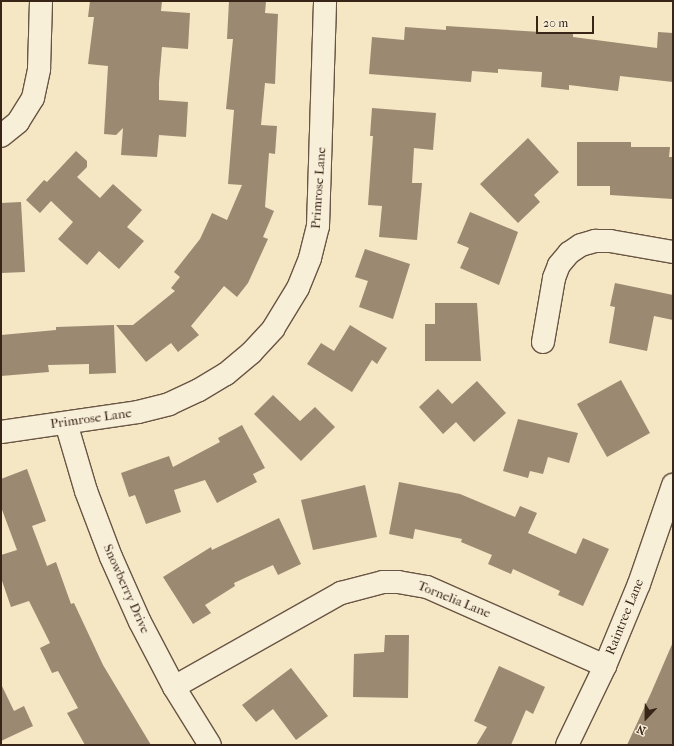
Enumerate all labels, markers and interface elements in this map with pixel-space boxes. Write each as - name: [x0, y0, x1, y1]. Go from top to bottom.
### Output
- scale bar: [538, 8, 596, 34]
- text: 20 m: [543, 16, 568, 30]
- street label: Primrose Lane: [308, 147, 330, 229]
- street label: Primrose Lane: [49, 406, 133, 432]
- street label: Snowberry Drive: [99, 542, 153, 636]
- street label: Raintree Lane: [603, 577, 647, 657]
- street label: Tornelia Lane: [415, 578, 493, 622]
- north arrow: [626, 698, 666, 738]
- text: N: [635, 722, 648, 737]

